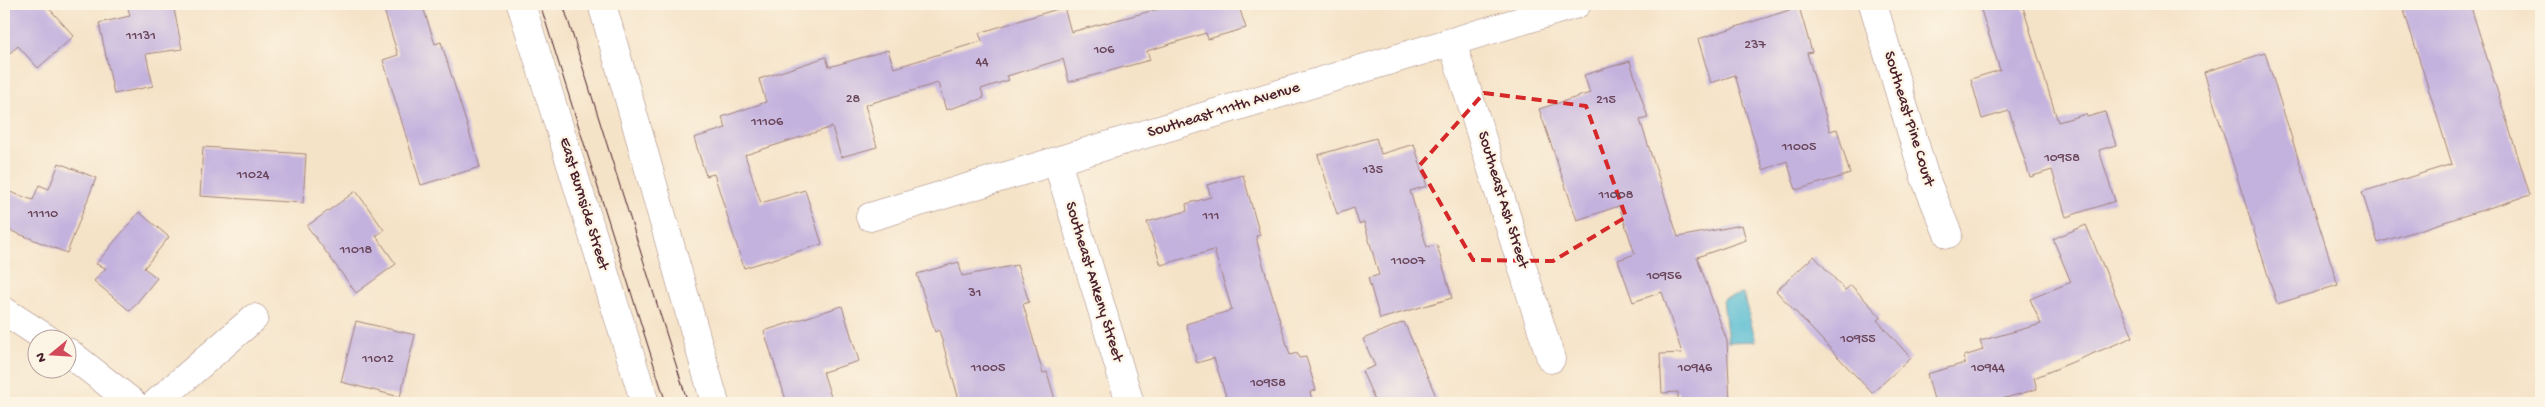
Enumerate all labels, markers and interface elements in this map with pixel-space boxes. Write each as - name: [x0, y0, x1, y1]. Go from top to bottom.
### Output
- house number: 11131: [125, 28, 156, 45]
- house number: 237: [1744, 37, 1766, 54]
- house number: 106: [1093, 42, 1115, 59]
- street label: Southeast Pine Court: [1878, 49, 1938, 190]
- house number: 44: [975, 54, 989, 71]
- street label: Southeast 111th Avenue: [1146, 79, 1303, 143]
- house number: 28: [846, 91, 861, 108]
- house number: 215: [1596, 92, 1616, 109]
- house number: 11106: [750, 114, 784, 131]
- street label: Southeast Ash Street: [1472, 129, 1532, 272]
- street label: East Burnside Street: [554, 135, 613, 274]
- house number: 11005: [1781, 139, 1816, 156]
- house number: 10958: [2043, 150, 2080, 167]
- house number: 135: [1362, 162, 1383, 179]
- house number: 11024: [236, 167, 270, 184]
- house number: 11008: [1598, 187, 1634, 204]
- street label: Southeast Ankeny Street: [1060, 200, 1127, 366]
- house number: 11110: [27, 206, 58, 223]
- house number: 111: [1202, 208, 1219, 225]
- house number: 11018: [339, 242, 373, 259]
- house number: 11007: [1390, 253, 1426, 270]
- house number: 10956: [1645, 268, 1682, 285]
- house number: 31: [968, 285, 981, 302]
- north arrow: [28, 330, 78, 380]
- house number: 10955: [1839, 331, 1876, 348]
- text: N: [33, 350, 52, 364]
- house number: 11012: [361, 351, 394, 368]
- house number: 11005: [970, 360, 1005, 377]
- house number: 10946: [1677, 360, 1713, 377]
- house number: 10944: [1970, 360, 2005, 377]
- house number: 10958: [1249, 375, 1286, 392]

